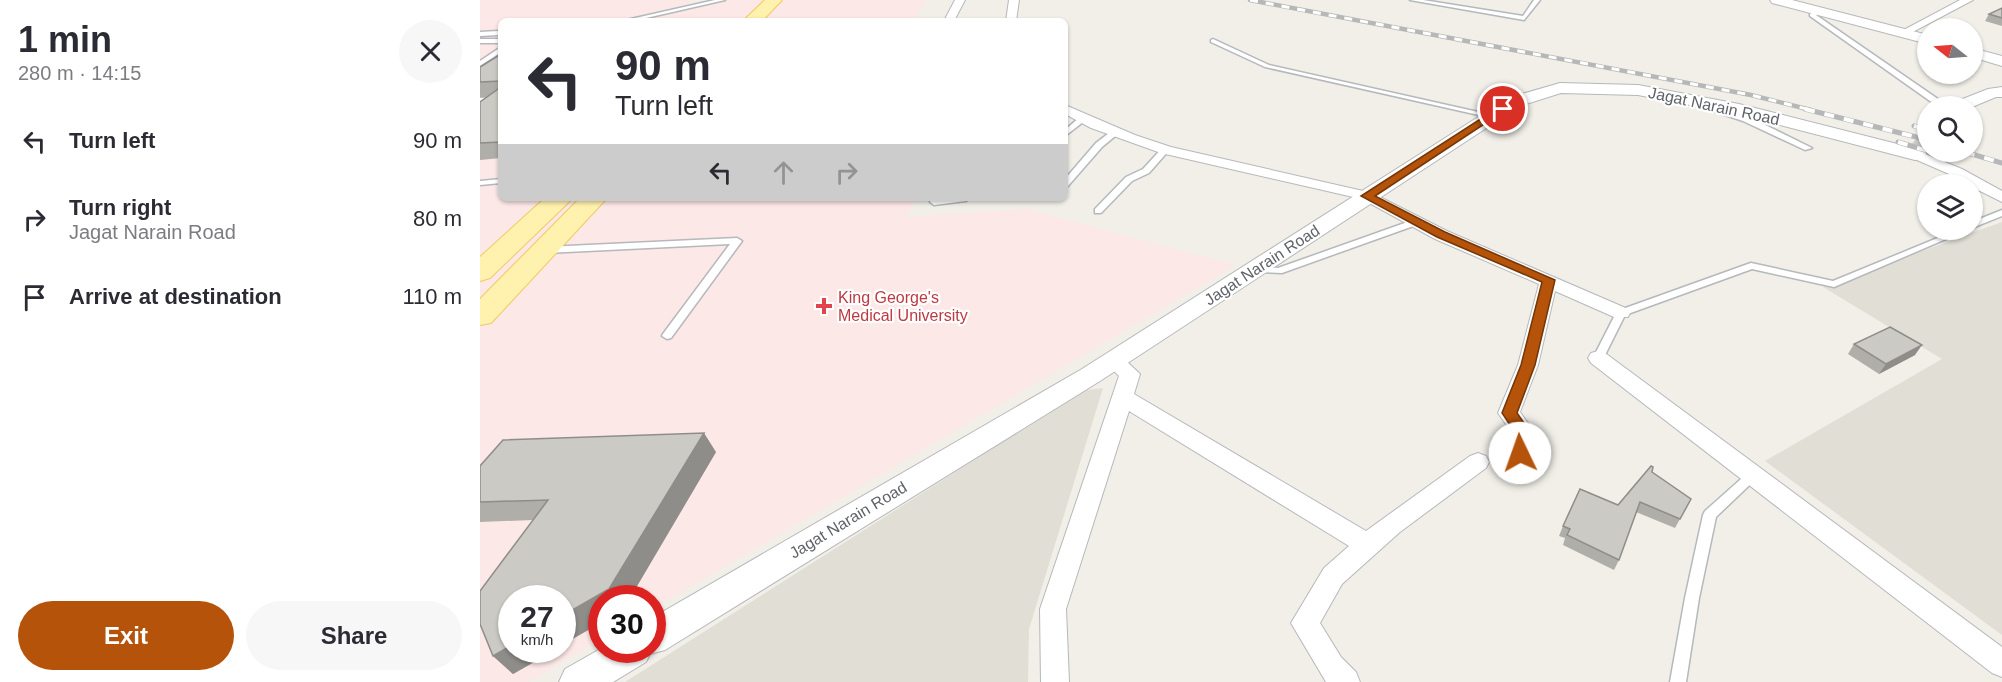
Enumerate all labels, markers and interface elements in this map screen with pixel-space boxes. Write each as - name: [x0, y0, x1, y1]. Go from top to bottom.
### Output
- north arrow: [1917, 18, 1983, 84]
- map controls: [1917, 18, 1983, 240]
- text: 1 min: [18, 19, 112, 60]
- button: close: [399, 20, 462, 83]
- icon: left: [516, 42, 594, 120]
- text: 90 m: [615, 42, 711, 89]
- text: 280 m · 14:15: [18, 62, 141, 84]
- pin: [1477, 83, 1528, 134]
- street label: Jagat Narain Road: [1647, 84, 1781, 128]
- text: Turn left: [615, 91, 713, 121]
- icon: arrive: [1486, 92, 1519, 125]
- button: search: [1917, 96, 1983, 162]
- icon: left: [18, 125, 51, 158]
- text: Turn left: [69, 128, 155, 153]
- text: 90 m: [413, 128, 462, 153]
- icon: left: [704, 156, 737, 189]
- icon: ahead: [767, 156, 800, 189]
- icon: right: [830, 156, 863, 189]
- button: layers: [1917, 174, 1983, 240]
- text: Turn right: [69, 195, 171, 220]
- icon: right: [18, 203, 51, 236]
- text: 80 m: [413, 206, 462, 231]
- text: Jagat Narain Road: [69, 221, 236, 243]
- street label: Jagat Narain Road: [1201, 222, 1323, 308]
- icon: arrive: [18, 281, 51, 314]
- text: Arrive at destination: [69, 284, 282, 309]
- text: 110 m: [402, 284, 462, 309]
- place label: King George's Medical University: [838, 289, 968, 324]
- marker: King George's Medical University: [815, 297, 833, 315]
- position arrow: [1488, 421, 1552, 485]
- street label: Jagat Narain Road: [786, 478, 910, 562]
- speed limit sign: 30: [588, 585, 666, 663]
- text: 27: [520, 600, 554, 633]
- button: Exit: [18, 601, 234, 670]
- button: Share: [246, 601, 462, 670]
- text: km/h: [521, 631, 553, 648]

